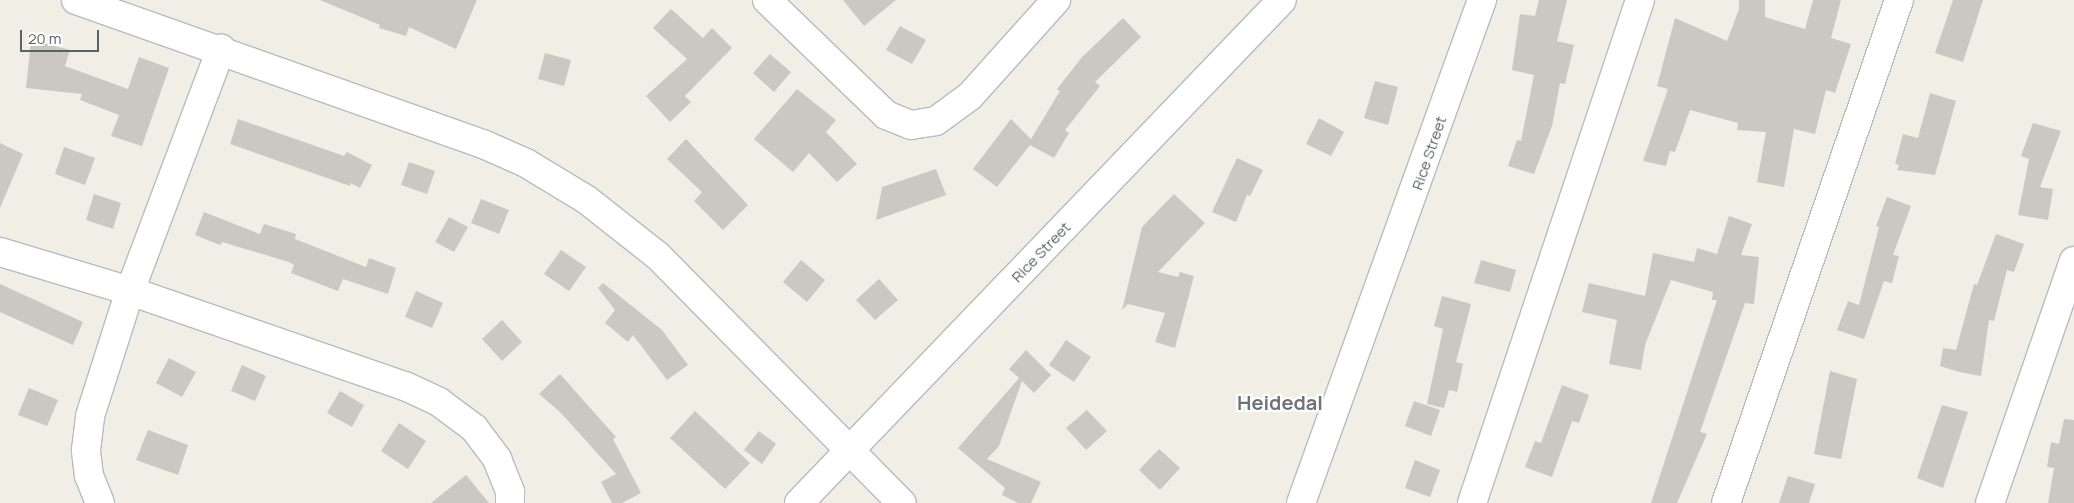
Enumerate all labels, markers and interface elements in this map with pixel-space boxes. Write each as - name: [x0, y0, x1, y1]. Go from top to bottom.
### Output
- scale bar: [22, 20, 101, 52]
- text: 20 m: [28, 28, 61, 49]
- street label: Rice Street: [1408, 114, 1450, 192]
- street label: Rice Street: [1008, 218, 1074, 286]
- district label: Heidedal: [1237, 390, 1323, 414]

